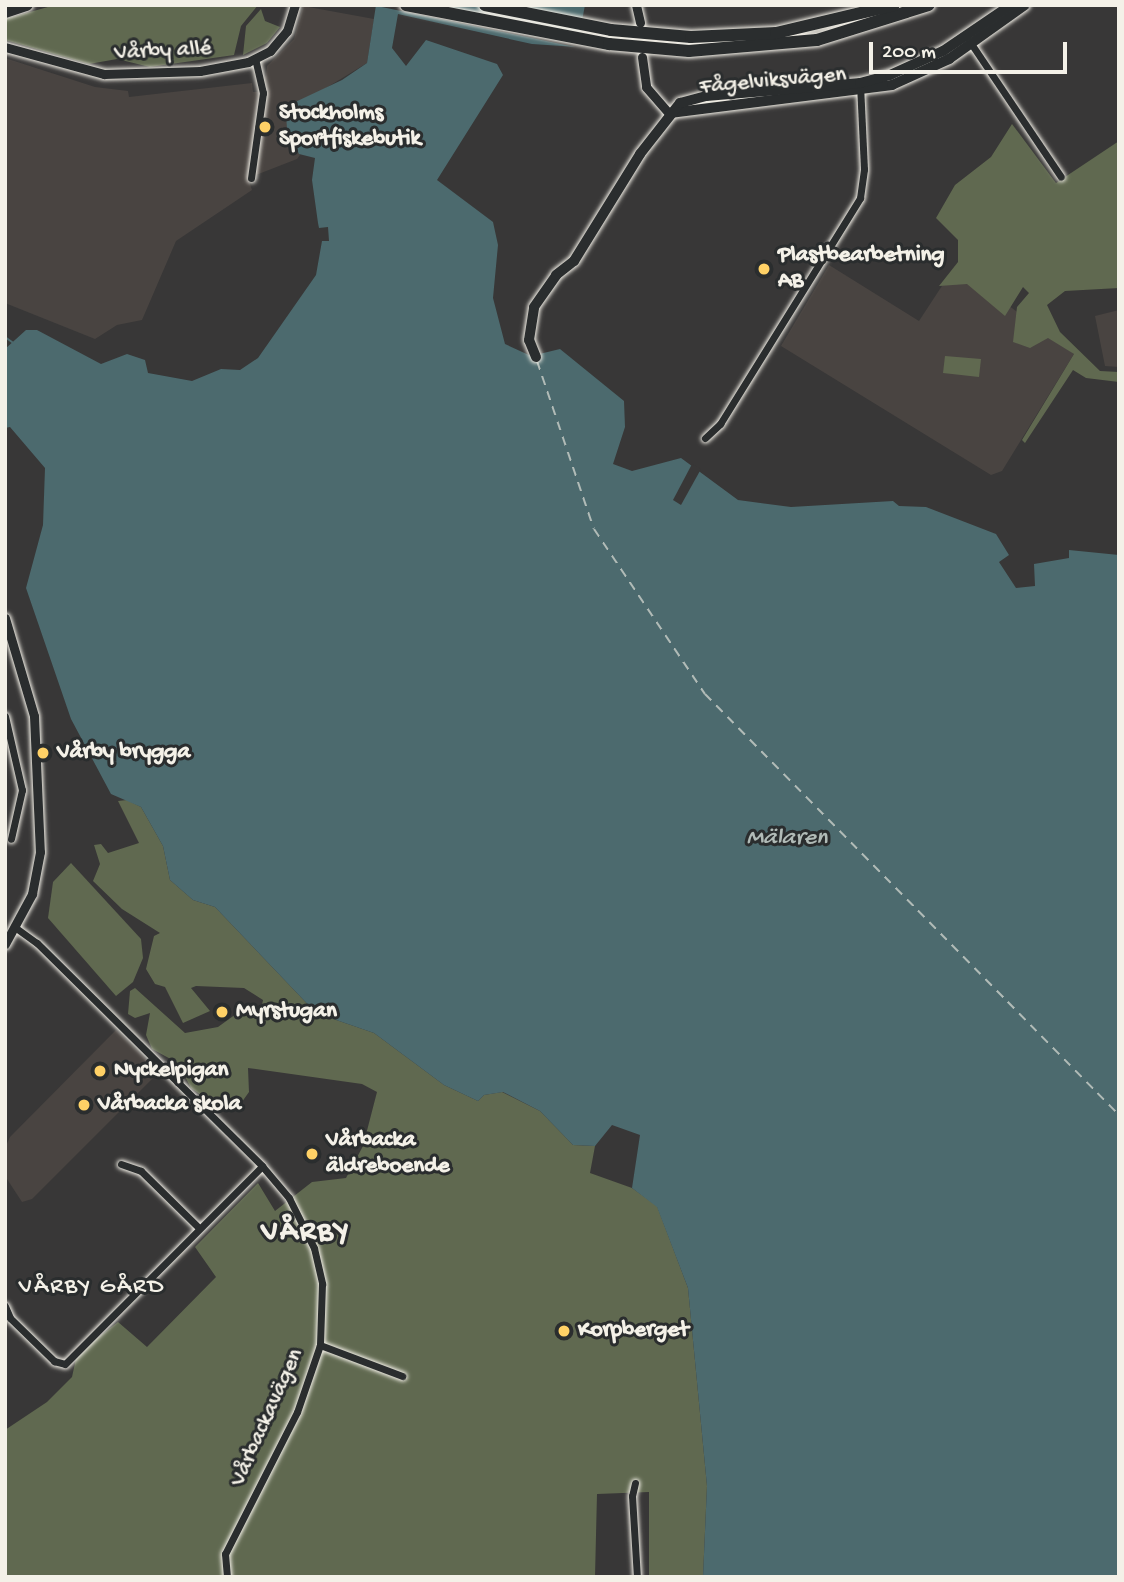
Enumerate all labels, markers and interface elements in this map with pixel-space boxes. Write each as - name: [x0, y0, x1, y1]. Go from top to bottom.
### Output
- scale bar: [872, 28, 1070, 72]
- street label: Vårby allé: [114, 36, 212, 68]
- text: 200 m: [882, 41, 936, 66]
- street label: Fågelviksvägen: [698, 62, 848, 102]
- place label: Stockholms Sportfiskebutik: [279, 100, 421, 154]
- marker: Stockholms Sportfiskebutik: [257, 119, 273, 135]
- place label: Plastbearbetning AB: [778, 242, 945, 296]
- marker: Plastbearbetning AB: [756, 261, 772, 277]
- place label: Vårby brygga: [57, 739, 190, 767]
- marker: Vårby brygga: [35, 745, 51, 761]
- water label: Mälaren: [747, 825, 827, 853]
- place label: Myrstugan: [236, 998, 337, 1026]
- marker: Myrstugan: [214, 1004, 230, 1020]
- place label: Nyckelpigan: [114, 1057, 228, 1085]
- marker: Nyckelpigan: [92, 1063, 108, 1079]
- place label: Vårbacka skola: [98, 1091, 241, 1119]
- marker: Vårbacka skola: [76, 1097, 92, 1113]
- place label: Vårbacka äldreboende: [326, 1127, 450, 1181]
- marker: Vårbacka äldreboende: [304, 1146, 320, 1162]
- district label: VÅRBY: [262, 1216, 350, 1252]
- district label: VÅRBY GÅRD: [20, 1274, 164, 1302]
- place label: Korpberget: [578, 1317, 689, 1345]
- marker: Korpberget: [556, 1323, 572, 1339]
- street label: Vårbackavägen: [225, 1345, 311, 1491]

